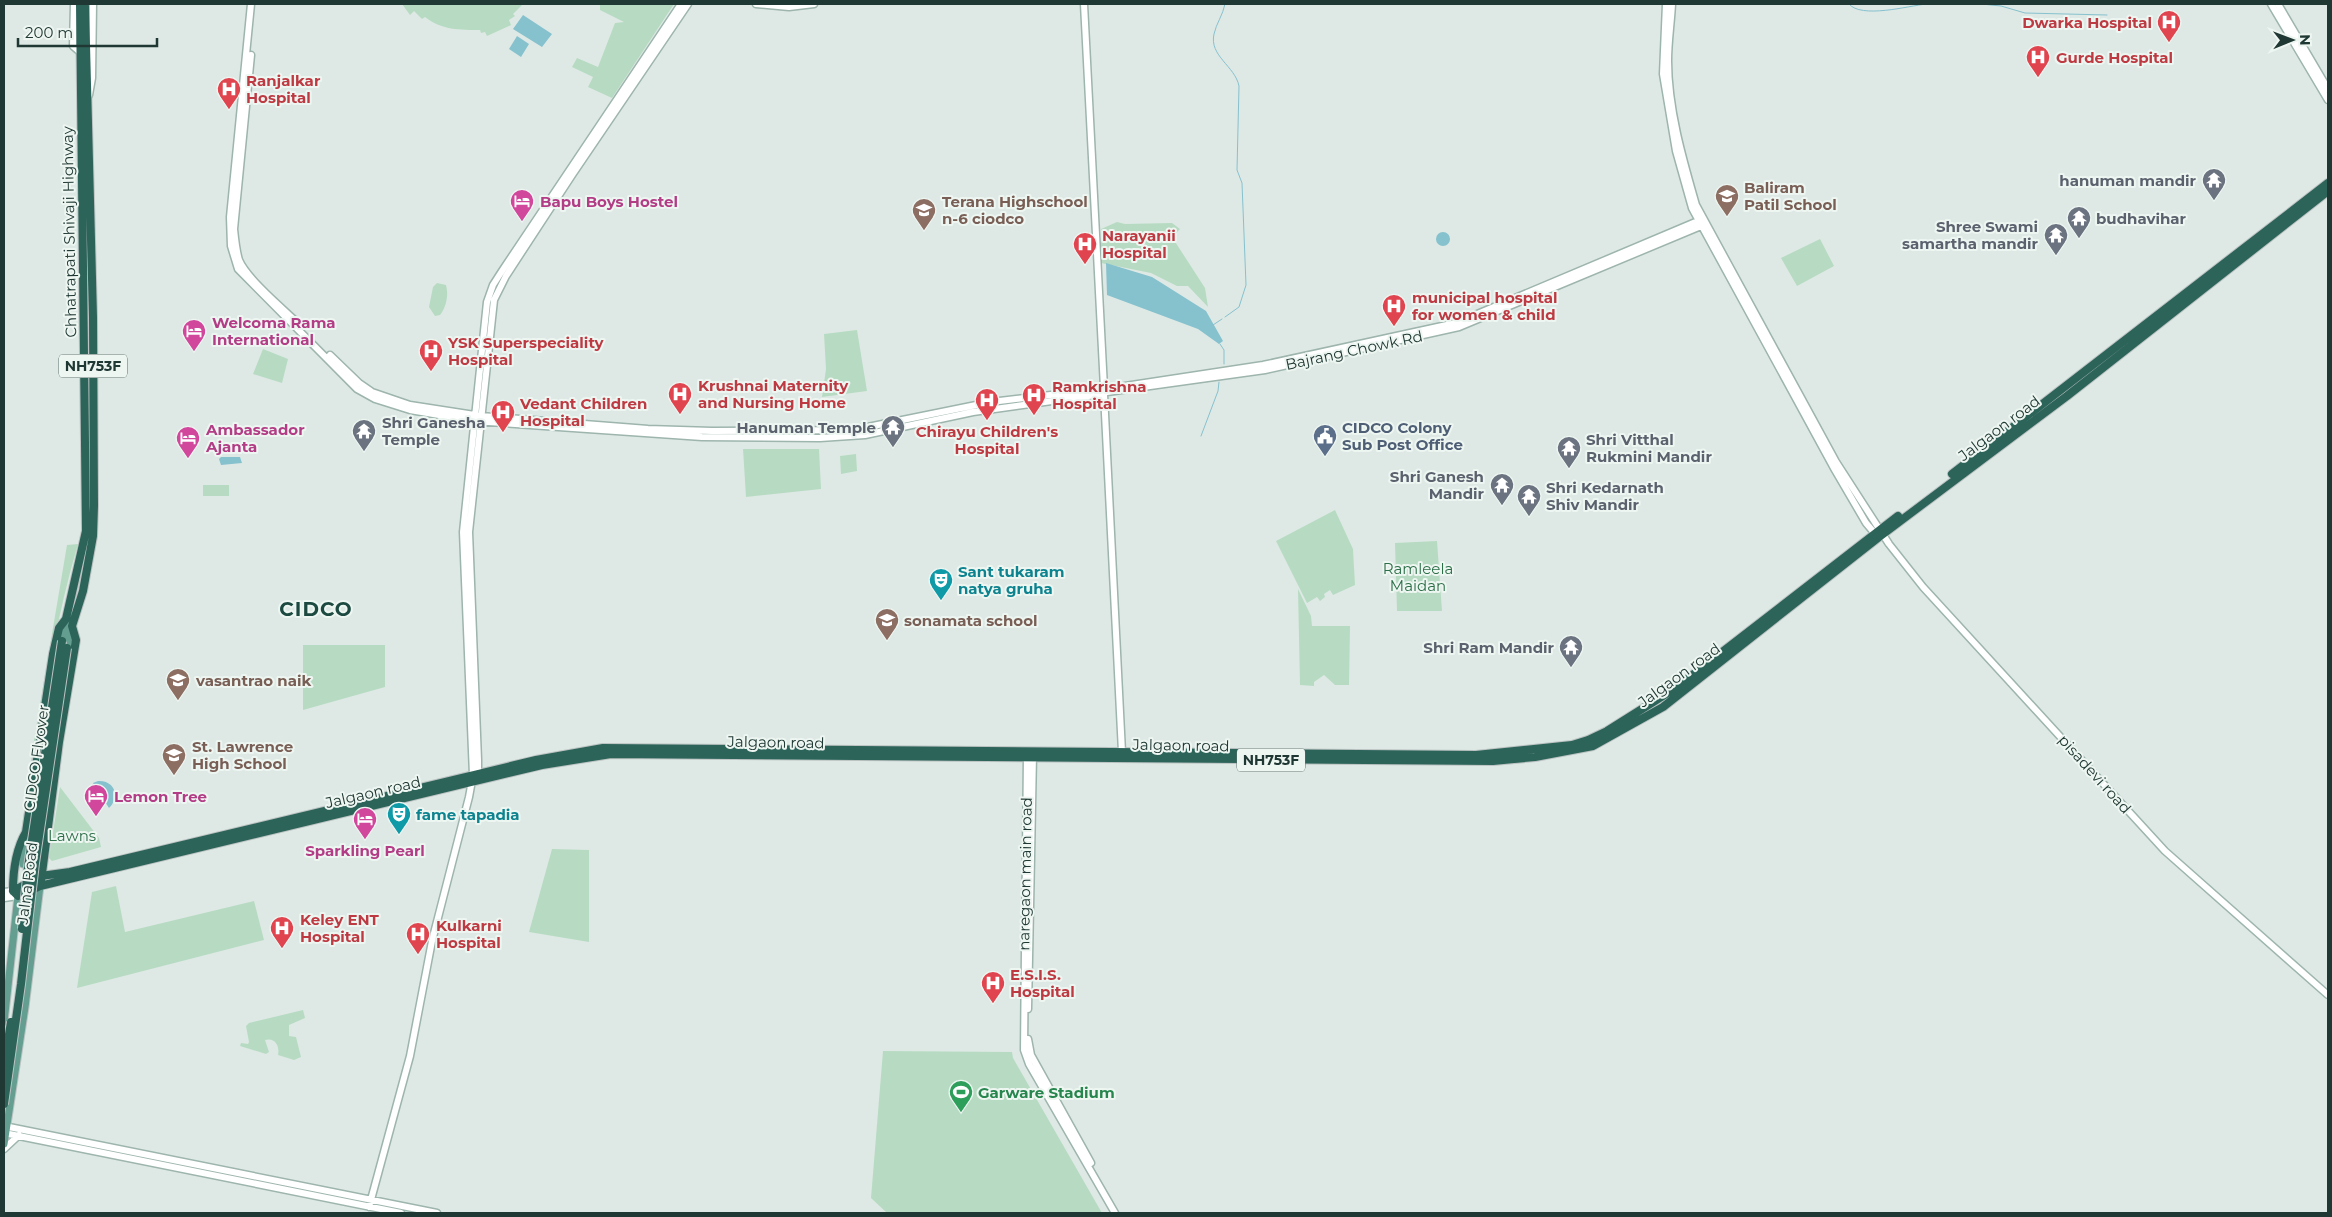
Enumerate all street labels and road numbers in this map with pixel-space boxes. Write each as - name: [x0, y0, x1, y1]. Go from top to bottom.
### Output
- street label: Chhatrapati Shivaji Highway: [58, 125, 80, 338]
- street label: Bajrang Chowk Rd: [1284, 326, 1424, 374]
- road number: NH753F: [59, 354, 127, 378]
- street label: Jalgaon road: [1954, 391, 2044, 465]
- street label: Jalgaon road: [1633, 639, 1724, 712]
- street label: CIDCO Flyover: [19, 703, 53, 813]
- street label: pisadevi road: [2055, 731, 2135, 817]
- street label: Jalgaon road: [726, 732, 825, 752]
- street label: Jalgaon road: [1131, 735, 1230, 755]
- road number: NH753F: [1237, 748, 1305, 772]
- street label: Jalgaon road: [323, 772, 422, 812]
- street label: naregaon main road: [1014, 797, 1036, 951]
- street label: Jalna Road: [12, 841, 41, 926]

